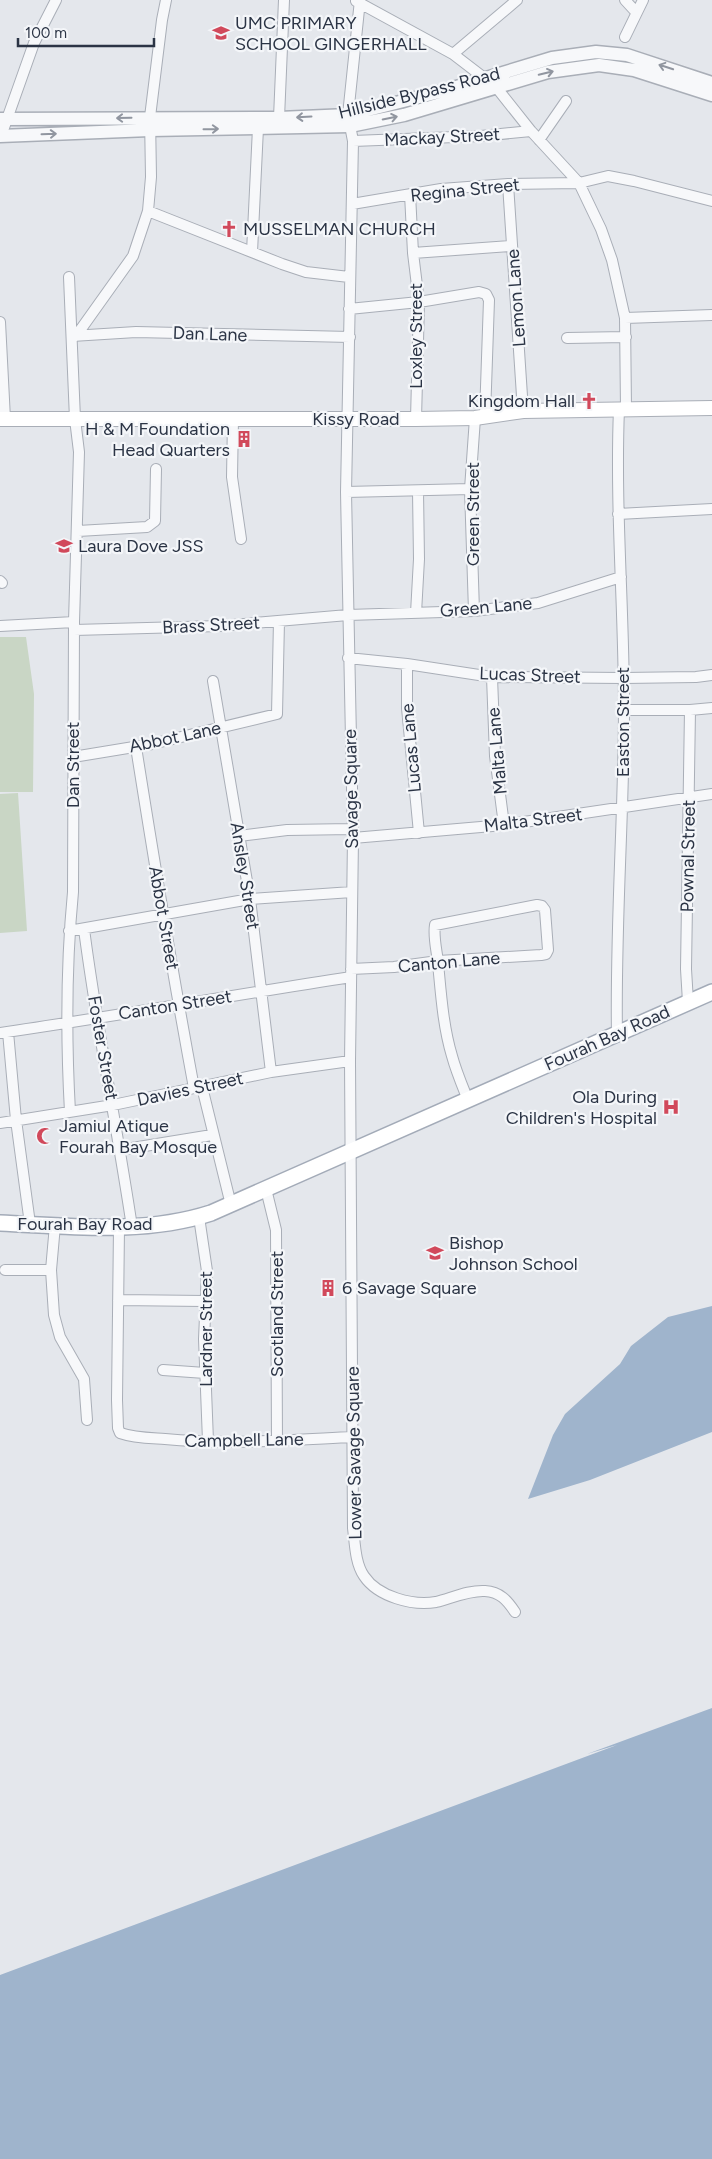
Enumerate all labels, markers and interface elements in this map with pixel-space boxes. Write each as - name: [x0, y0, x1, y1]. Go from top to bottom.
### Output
- place label: UMC PRIMARY SCHOOL GINGERHALL: [235, 12, 427, 55]
- scale bar: [18, 15, 154, 47]
- school or university icon: UMC PRIMARY SCHOOL GINGERHALL: [211, 23, 231, 43]
- text: 100 m: [25, 24, 67, 42]
- street label: Hillside Bypass Road: [336, 62, 502, 124]
- one-way arrow: [658, 62, 674, 72]
- one-way arrow: [538, 68, 554, 77]
- one-way arrow: [116, 113, 132, 122]
- one-way arrow: [296, 113, 312, 122]
- one-way arrow: [382, 113, 398, 122]
- street label: Mackay Street: [383, 123, 501, 151]
- one-way arrow: [203, 124, 219, 133]
- one-way arrow: [40, 129, 56, 139]
- street label: Regina Street: [409, 173, 521, 207]
- place label: MUSSELMAN CHURCH: [243, 218, 436, 240]
- church icon: MUSSELMAN CHURCH: [219, 219, 239, 239]
- street label: Lemon Lane: [502, 248, 530, 348]
- street label: Loxley Street: [405, 283, 427, 389]
- street label: Dan Lane: [172, 322, 248, 346]
- place label: Kingdom Hall: [468, 390, 575, 412]
- church icon: Kingdom Hall: [579, 391, 599, 411]
- street label: Kissy Road: [312, 408, 400, 430]
- place label: H & M Foundation Head Quarters: [85, 418, 230, 461]
- building icon: H & M Foundation Head Quarters: [234, 429, 254, 449]
- street label: Green Street: [462, 462, 484, 566]
- place label: Laura Dove JSS: [78, 535, 204, 557]
- school or university icon: Laura Dove JSS: [54, 536, 74, 556]
- street label: Green Lane: [439, 592, 533, 622]
- street label: Brass Street: [162, 611, 261, 639]
- street label: Lucas Street: [479, 662, 581, 688]
- street label: Easton Street: [612, 667, 634, 777]
- street label: Lucas Lane: [396, 702, 426, 794]
- street label: Malta Lane: [482, 706, 512, 795]
- street label: Abbot Lane: [127, 716, 223, 757]
- street label: Dan Street: [62, 722, 84, 808]
- street label: Savage Square: [339, 729, 363, 849]
- street label: Pownal Street: [676, 799, 700, 912]
- street label: Malta Street: [482, 803, 584, 837]
- street label: Ansley Street: [226, 821, 264, 931]
- street label: Abbot Street: [144, 864, 184, 972]
- street label: Canton Lane: [397, 947, 501, 977]
- street label: Canton Street: [117, 985, 233, 1025]
- street label: Foster Street: [83, 994, 123, 1102]
- street label: Fourah Bay Road: [541, 1000, 673, 1076]
- street label: Davies Street: [135, 1067, 245, 1111]
- place label: Ola During Children's Hospital: [506, 1086, 657, 1129]
- hospital icon: Ola During Children's Hospital: [661, 1097, 681, 1117]
- place label: Jamiul Atique Fourah Bay Mosque: [59, 1115, 217, 1158]
- mosque icon: Jamiul Atique Fourah Bay Mosque: [35, 1126, 55, 1146]
- street label: Fourah Bay Road: [17, 1213, 153, 1235]
- place label: Bishop Johnson School: [449, 1232, 578, 1275]
- school or university icon: Bishop Johnson School: [425, 1243, 445, 1263]
- street label: Scotland Street: [266, 1251, 288, 1377]
- street label: Lardner Street: [195, 1271, 217, 1387]
- place label: 6 Savage Square: [342, 1277, 477, 1299]
- building icon: 6 Savage Square: [318, 1278, 338, 1298]
- street label: Lower Savage Square: [341, 1366, 367, 1540]
- street label: Campbell Lane: [184, 1428, 304, 1452]

